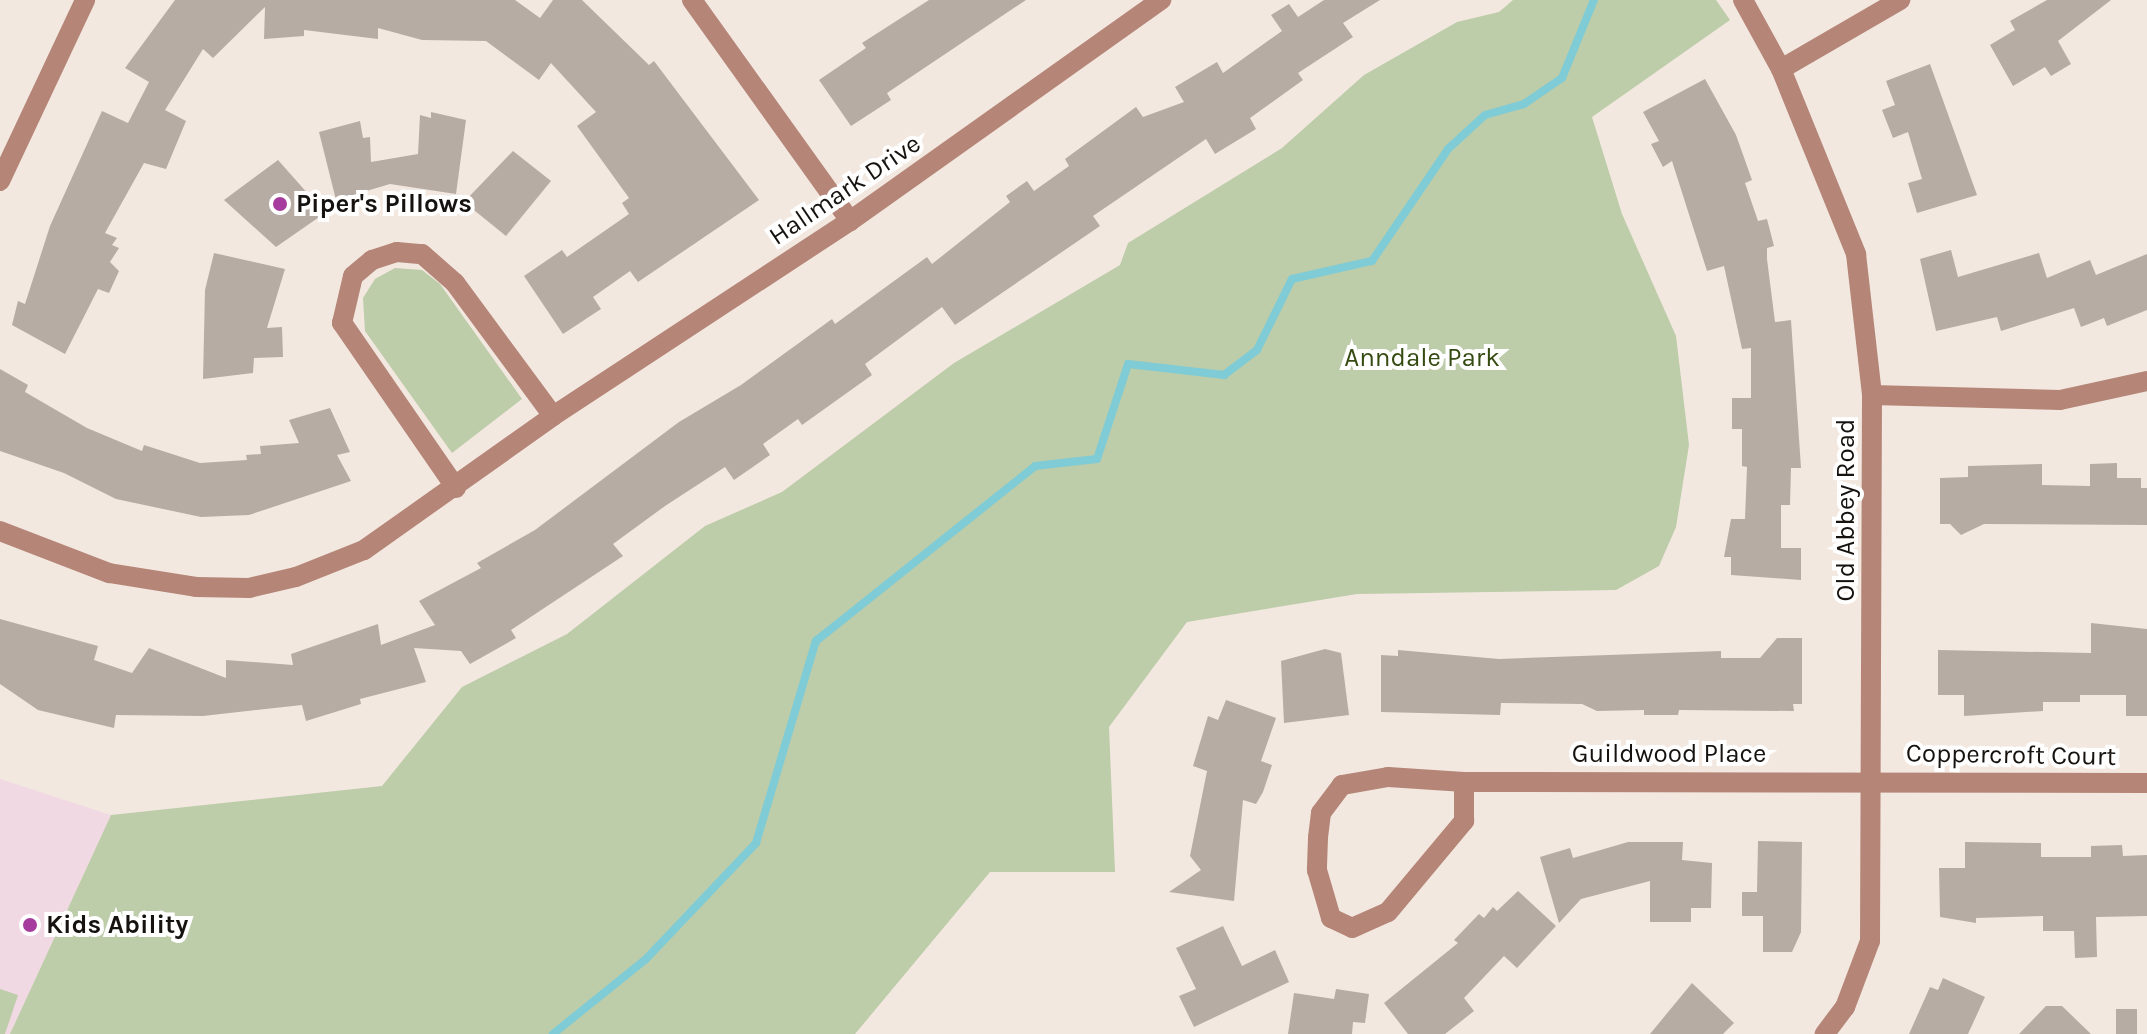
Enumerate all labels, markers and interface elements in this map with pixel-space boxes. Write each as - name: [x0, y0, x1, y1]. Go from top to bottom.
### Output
- street label: Hallmark Drive: [763, 128, 927, 252]
- place label: Piper's Pillows: [296, 188, 472, 220]
- marker: Piper's Pillows: [271, 195, 289, 213]
- park label: Anndale Park: [1344, 342, 1500, 374]
- street label: Old Abbey Road: [1830, 419, 1862, 601]
- street label: Guildwood Place: [1572, 738, 1766, 770]
- street label: Coppercroft Court: [1906, 738, 2116, 772]
- place label: Kids Ability: [46, 909, 188, 941]
- marker: Kids Ability: [21, 916, 39, 934]

